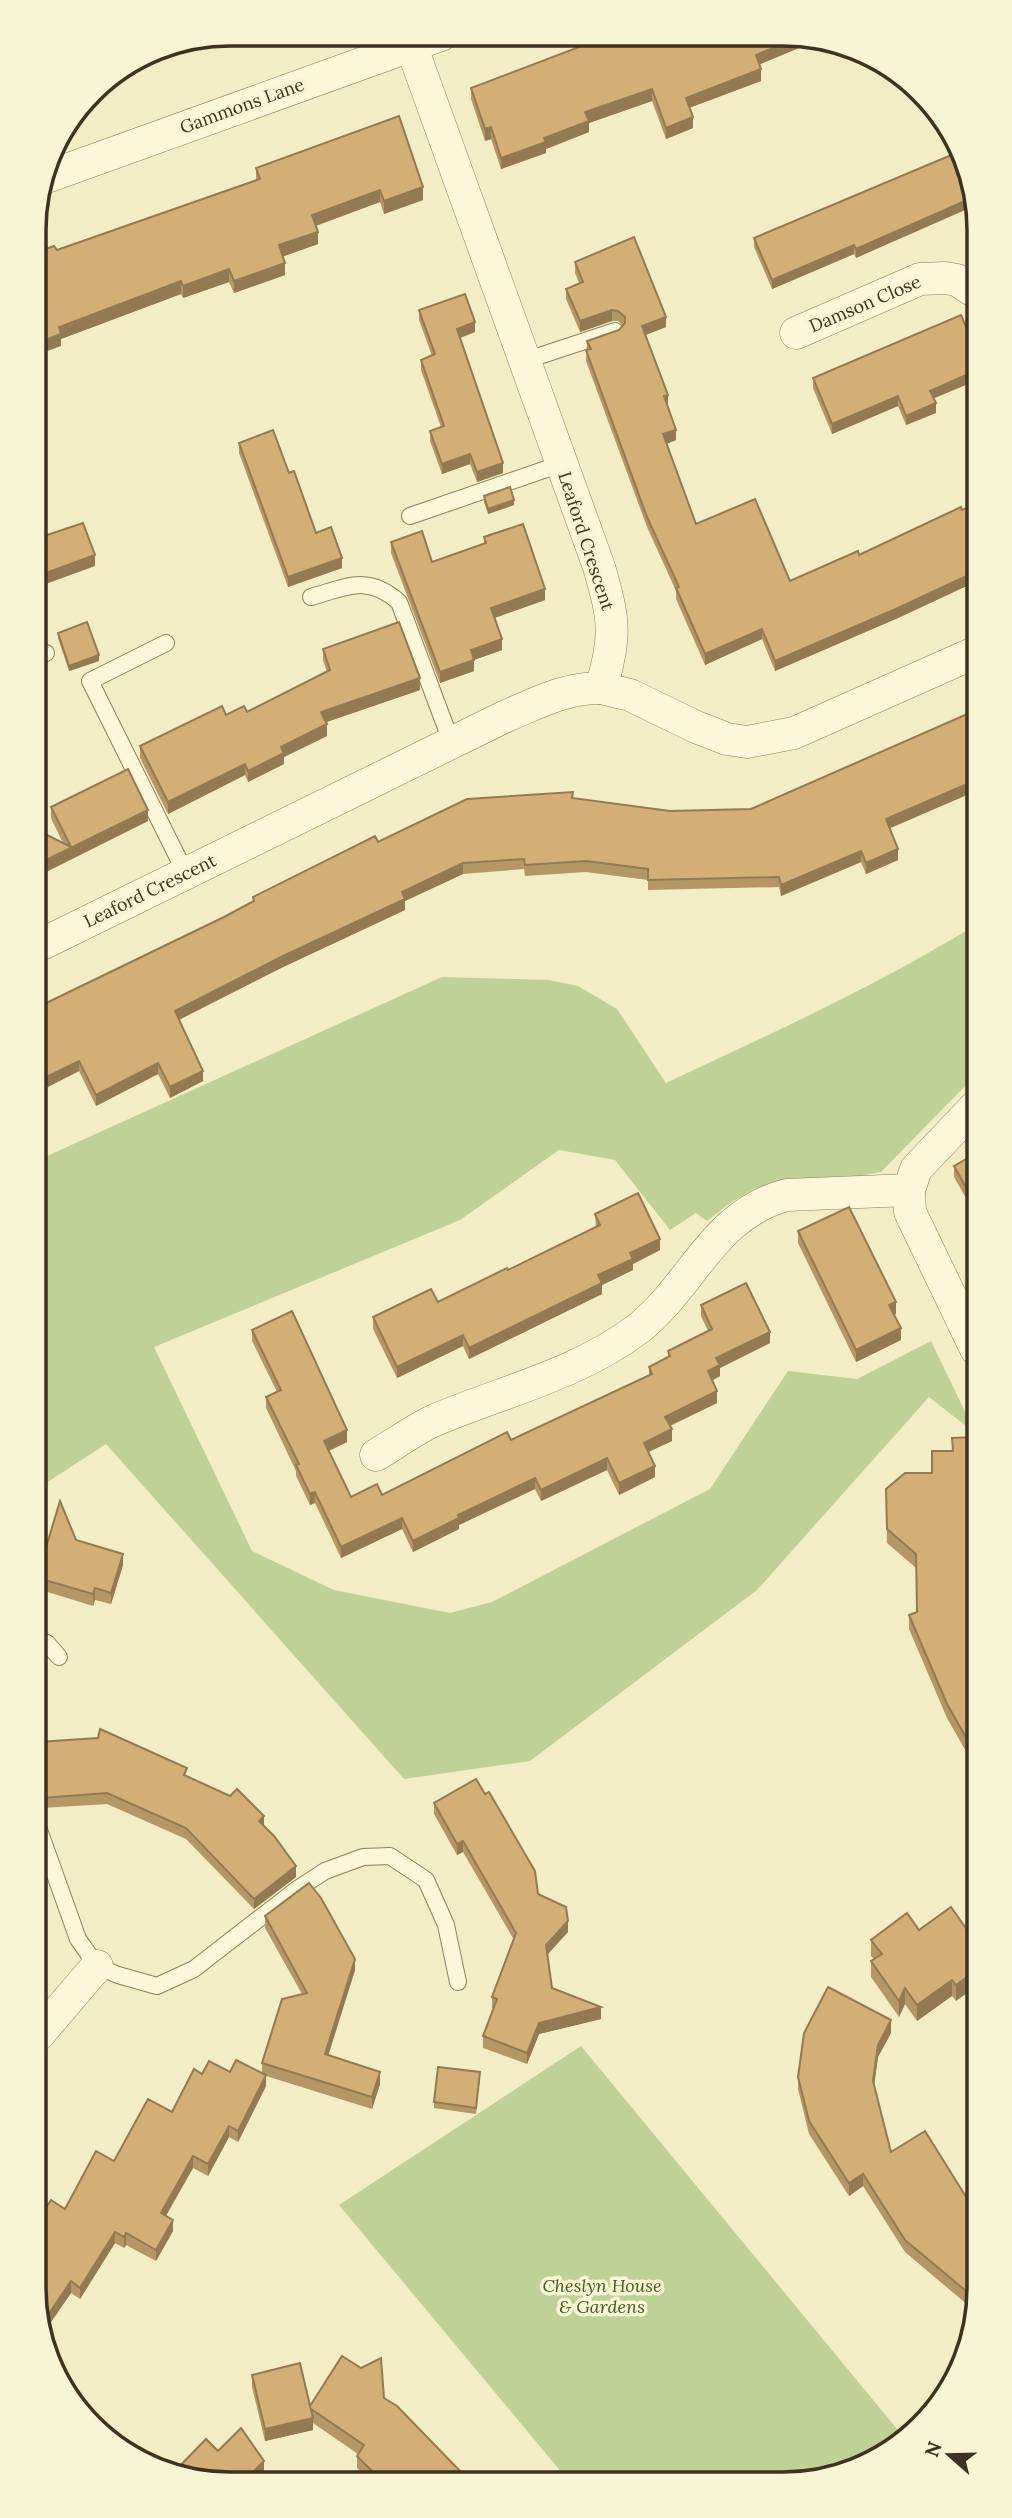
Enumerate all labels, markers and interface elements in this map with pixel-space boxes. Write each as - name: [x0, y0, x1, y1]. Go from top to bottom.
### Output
- street label: Gammons Lane: [177, 72, 307, 139]
- street label: Damson Close: [805, 270, 924, 337]
- street label: Leaford Crescent: [553, 469, 620, 613]
- street label: Leaford Crescent: [80, 849, 220, 933]
- park label: Cheslyn House & Gardens: [542, 2274, 662, 2318]
- north arrow: [914, 2420, 984, 2490]
- text: N: [919, 2438, 947, 2460]

